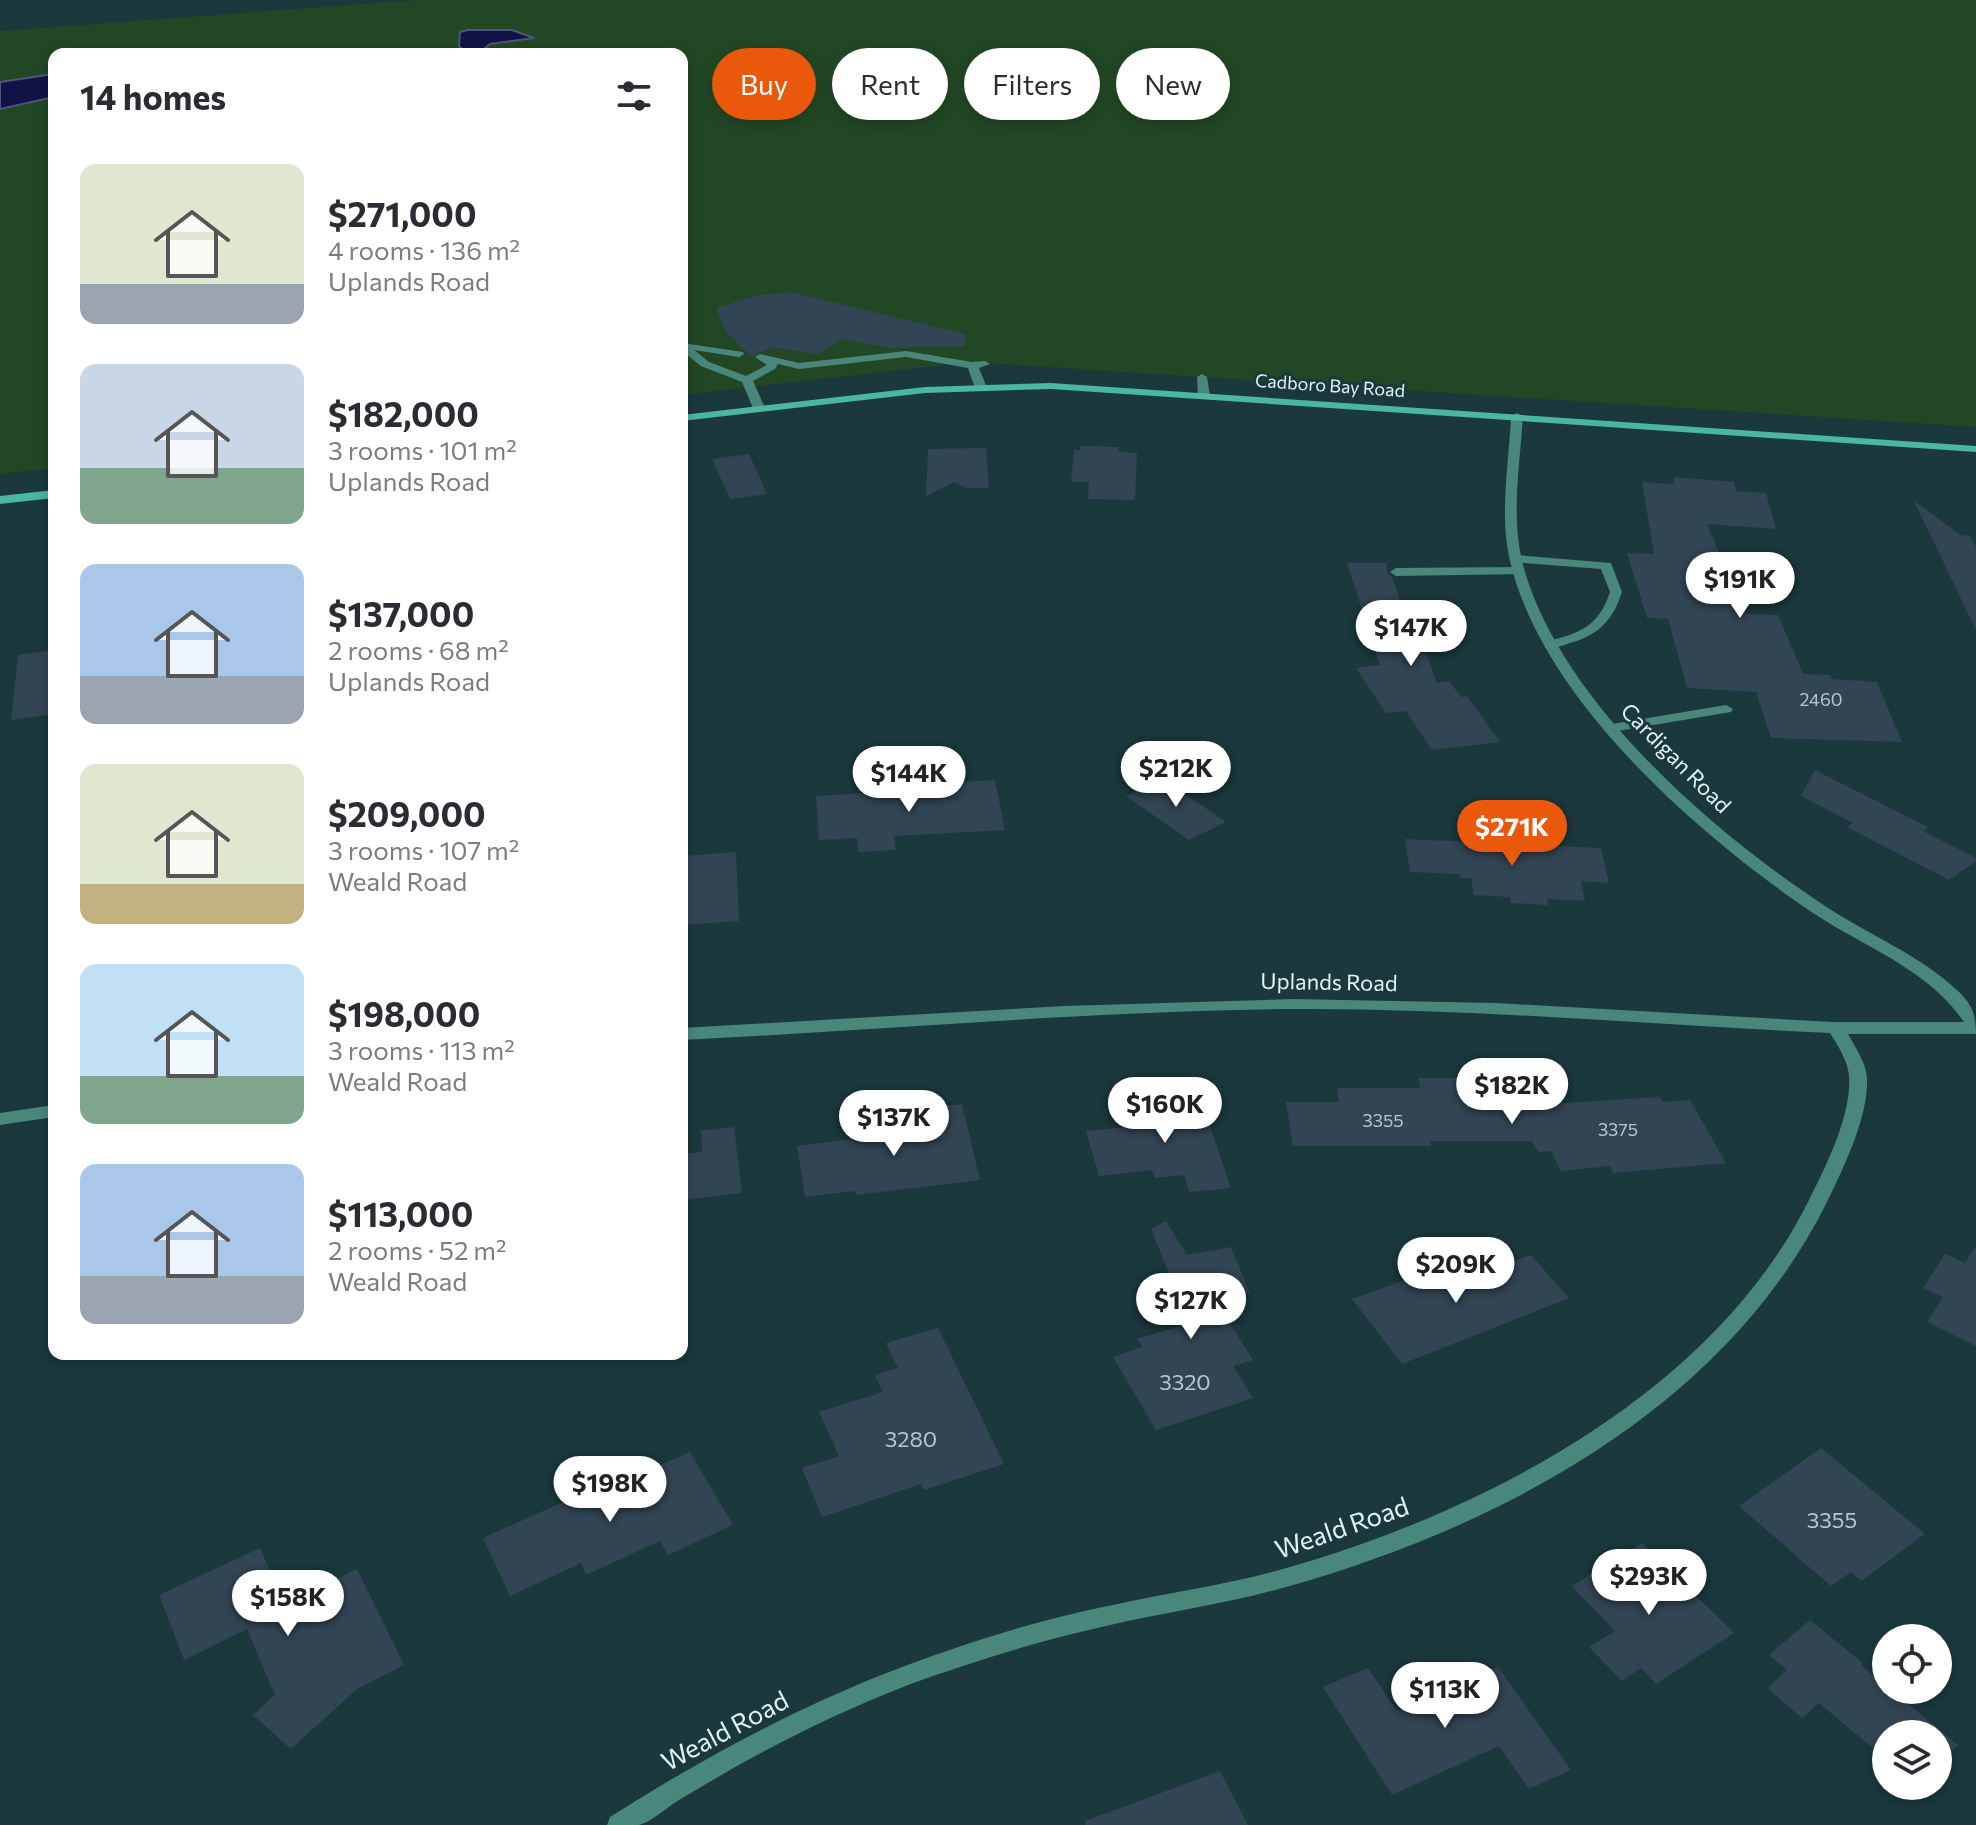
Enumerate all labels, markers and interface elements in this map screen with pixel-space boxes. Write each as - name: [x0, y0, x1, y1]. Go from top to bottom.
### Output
- chip: Buy: [712, 48, 816, 120]
- chip: Rent: [832, 48, 948, 120]
- chip: Filters: [964, 48, 1100, 120]
- chip: New: [1116, 48, 1230, 120]
- icon: filters: [612, 74, 656, 118]
- text: 14 homes: [80, 75, 226, 117]
- text: $271,000: [328, 192, 477, 234]
- icon: home: [144, 196, 240, 292]
- text: 4 rooms · 136 m²: [328, 234, 520, 265]
- text: Uplands Road: [328, 265, 490, 296]
- street label: Cadboro Bay Road: [1254, 369, 1406, 401]
- text: $182,000: [328, 392, 479, 434]
- icon: home: [144, 396, 240, 492]
- text: 3 rooms · 101 m²: [328, 434, 517, 465]
- text: Uplands Road: [328, 465, 490, 496]
- pin: $191K: [1684, 552, 1796, 620]
- text: $191K: [1704, 562, 1776, 593]
- text: $137,000: [328, 592, 474, 634]
- icon: home: [144, 596, 240, 692]
- pin: $147K: [1355, 600, 1467, 668]
- text: $147K: [1374, 610, 1448, 641]
- text: 2 rooms · 68 m²: [328, 634, 509, 665]
- text: Uplands Road: [328, 665, 490, 696]
- house number: 2460: [1799, 688, 1843, 710]
- street label: Cardigan Road: [1616, 697, 1737, 818]
- pin: $212K: [1120, 741, 1232, 809]
- pin: $144K: [853, 746, 965, 814]
- text: $212K: [1139, 751, 1213, 782]
- text: $144K: [871, 756, 947, 787]
- text: $209,000: [328, 792, 486, 834]
- icon: home: [144, 796, 240, 892]
- pin: $271K: [1456, 800, 1568, 868]
- text: $271K: [1475, 810, 1549, 841]
- text: 3 rooms · 107 m²: [328, 834, 519, 865]
- text: Weald Road: [328, 865, 467, 896]
- street label: Uplands Road: [1260, 967, 1398, 996]
- text: $198,000: [328, 992, 480, 1034]
- icon: home: [144, 996, 240, 1092]
- text: 3 rooms · 113 m²: [328, 1034, 515, 1065]
- pin: $182K: [1456, 1058, 1568, 1126]
- text: Weald Road: [328, 1065, 467, 1096]
- text: $182K: [1474, 1068, 1550, 1099]
- pin: $160K: [1109, 1077, 1221, 1145]
- text: $160K: [1126, 1087, 1204, 1118]
- pin: $137K: [838, 1090, 950, 1158]
- text: $137K: [857, 1100, 931, 1131]
- house number: 3355: [1362, 1109, 1404, 1131]
- house number: 3375: [1598, 1118, 1638, 1140]
- text: $113,000: [328, 1192, 473, 1234]
- icon: home: [144, 1196, 240, 1292]
- text: 2 rooms · 52 m²: [328, 1234, 506, 1265]
- pin: $209K: [1400, 1237, 1512, 1305]
- text: $209K: [1415, 1247, 1497, 1278]
- text: Weald Road: [328, 1265, 467, 1296]
- pin: $127K: [1135, 1273, 1247, 1341]
- text: $127K: [1154, 1283, 1228, 1314]
- house number: 3320: [1159, 1368, 1211, 1395]
- house number: 3280: [885, 1425, 937, 1452]
- pin: $198K: [554, 1456, 666, 1524]
- text: $198K: [572, 1466, 649, 1497]
- street label: Weald Road: [1271, 1489, 1412, 1564]
- house number: 3355: [1807, 1506, 1857, 1533]
- pin: $293K: [1593, 1549, 1705, 1617]
- text: $293K: [1610, 1559, 1688, 1590]
- pin: $158K: [232, 1570, 344, 1638]
- text: $158K: [250, 1580, 326, 1611]
- map controls: [1872, 1624, 1952, 1800]
- button: locate: [1872, 1624, 1952, 1704]
- pin: $113K: [1389, 1662, 1501, 1730]
- text: $113K: [1409, 1672, 1481, 1703]
- street label: Weald Road: [656, 1683, 793, 1776]
- button: layers: [1872, 1720, 1952, 1800]

